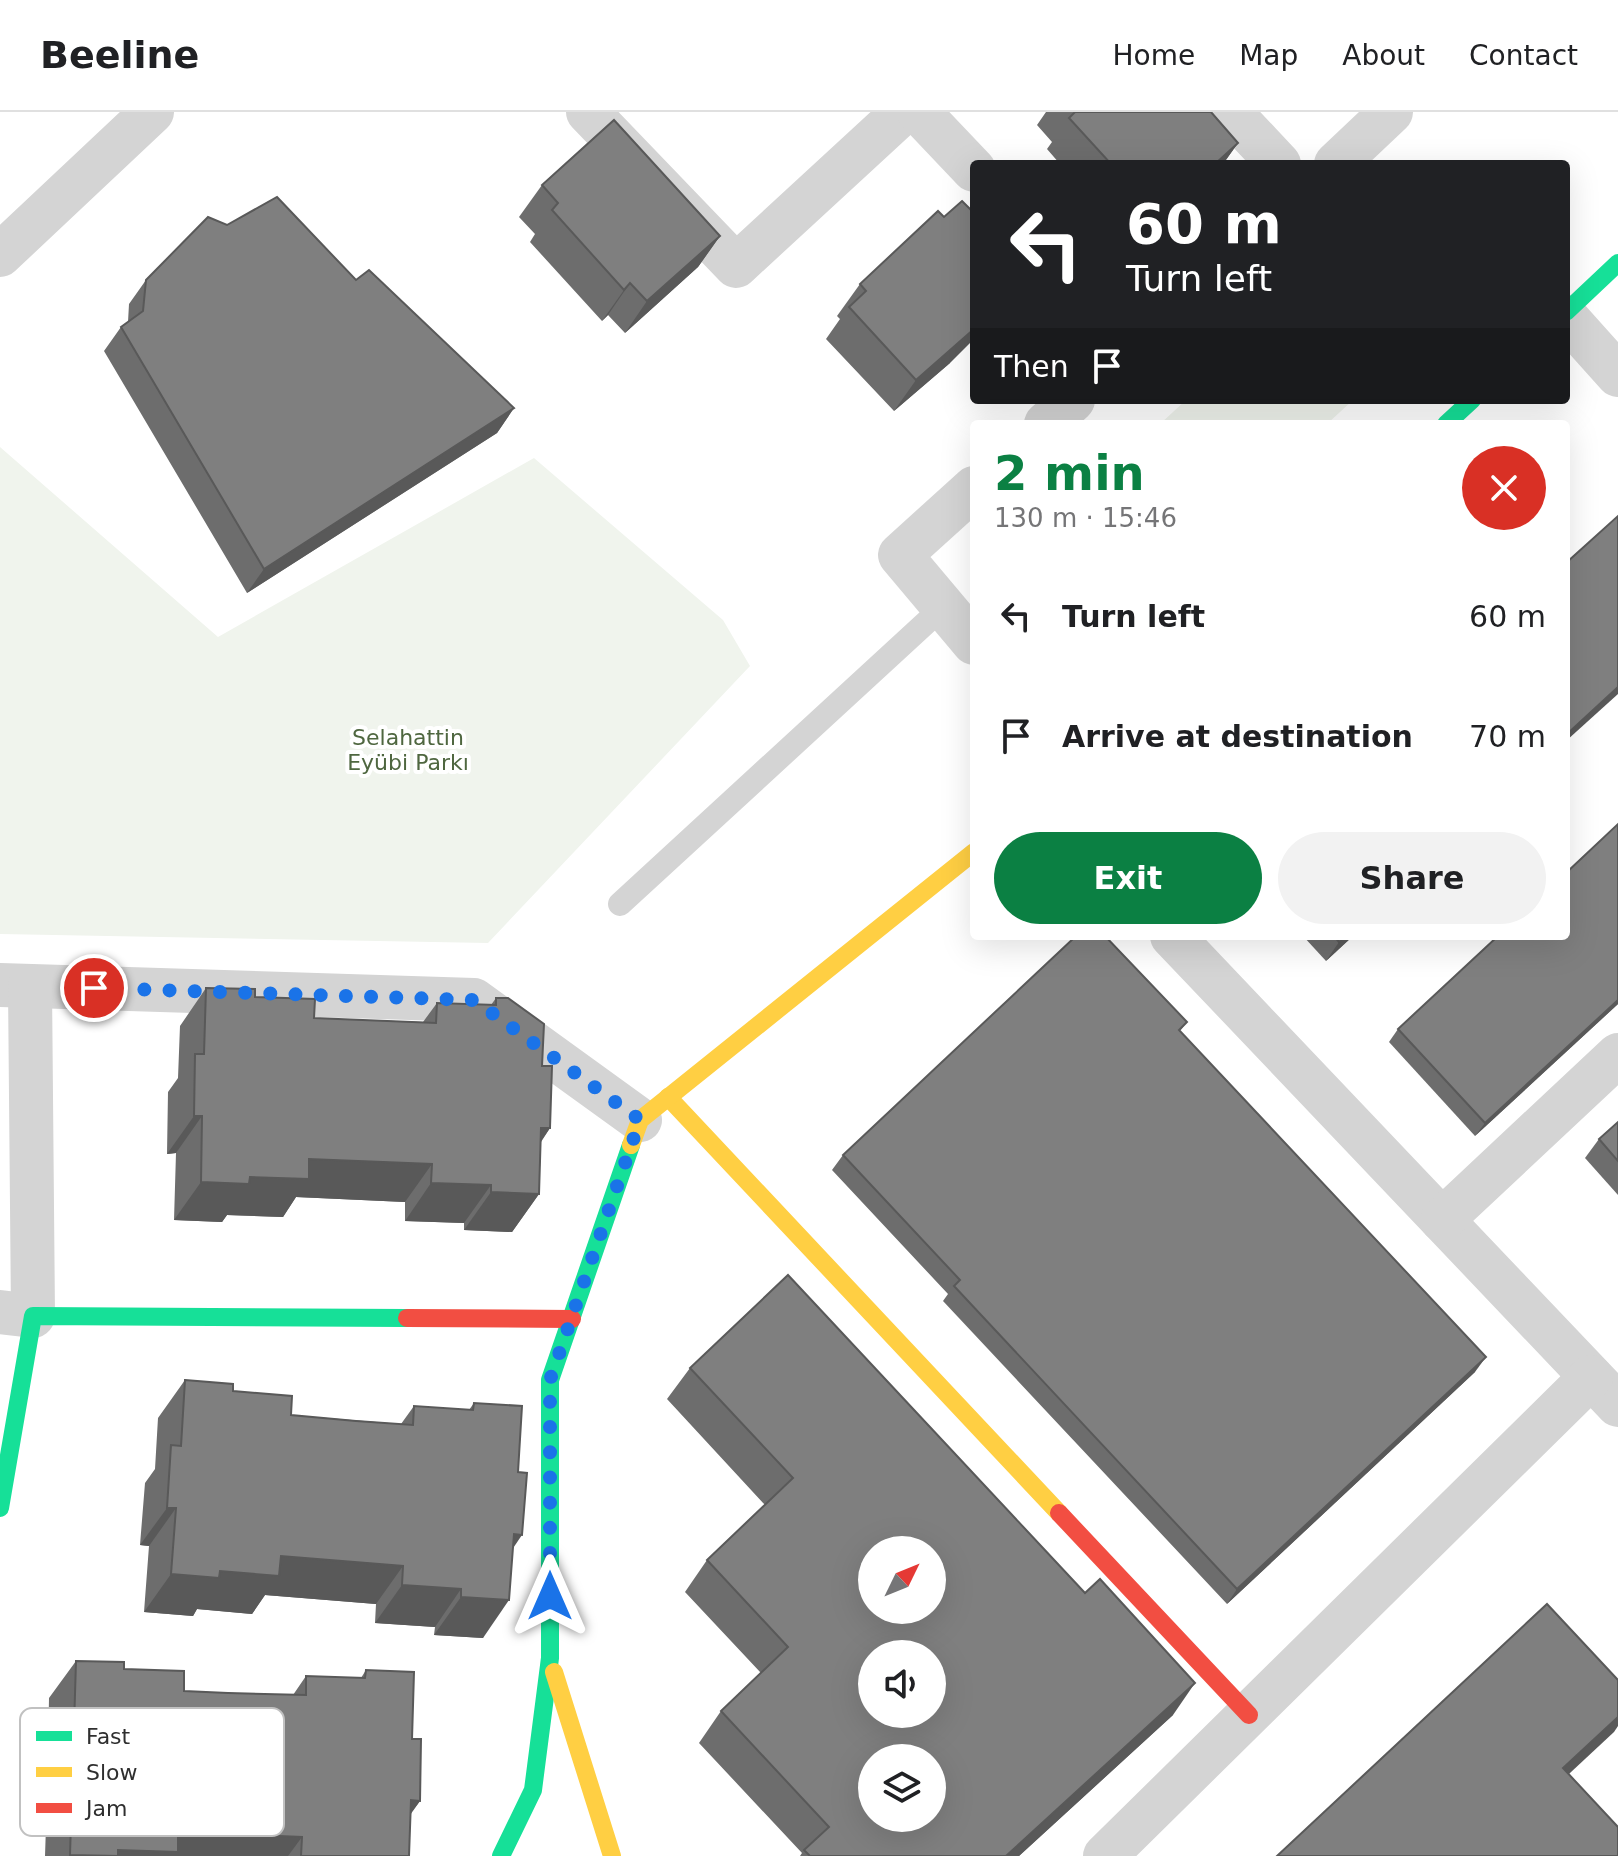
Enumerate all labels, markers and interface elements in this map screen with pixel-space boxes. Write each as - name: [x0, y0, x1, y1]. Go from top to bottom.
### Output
- text: Beeline: [40, 33, 199, 77]
- text: Home: [1112, 39, 1195, 72]
- text: Map: [1239, 39, 1298, 72]
- text: About: [1342, 39, 1425, 72]
- text: Contact: [1469, 39, 1578, 72]
- text: 60 m: [1126, 191, 1282, 256]
- icon: left: [994, 192, 1098, 296]
- text: Turn left: [1126, 258, 1272, 299]
- icon: arrive: [1085, 344, 1129, 388]
- text: Then: [994, 349, 1069, 384]
- text: 2 min: [994, 445, 1145, 501]
- button: close: [1462, 446, 1546, 530]
- text: 130 m · 15:46: [994, 503, 1177, 533]
- icon: left: [994, 594, 1038, 638]
- text: Turn left: [1062, 599, 1205, 634]
- text: 60 m: [1469, 599, 1546, 634]
- icon: arrive: [994, 714, 1038, 758]
- text: Arrive at destination: [1062, 719, 1413, 754]
- text: 70 m: [1469, 719, 1546, 754]
- park label: Selahattin Eyübi Parkı: [347, 725, 469, 775]
- button: Exit: [994, 832, 1262, 924]
- button: Share: [1278, 832, 1546, 924]
- pin: [60, 954, 128, 1022]
- icon: arrive: [72, 966, 116, 1010]
- north arrow: [858, 1536, 946, 1624]
- map controls: [858, 1536, 946, 1832]
- position arrow: [508, 1554, 592, 1638]
- button: sound: [858, 1640, 946, 1728]
- legend: [20, 1708, 284, 1836]
- text: Fast: [86, 1724, 131, 1749]
- button: layers: [858, 1744, 946, 1832]
- text: Slow: [86, 1760, 138, 1785]
- text: Jam: [84, 1796, 127, 1821]

